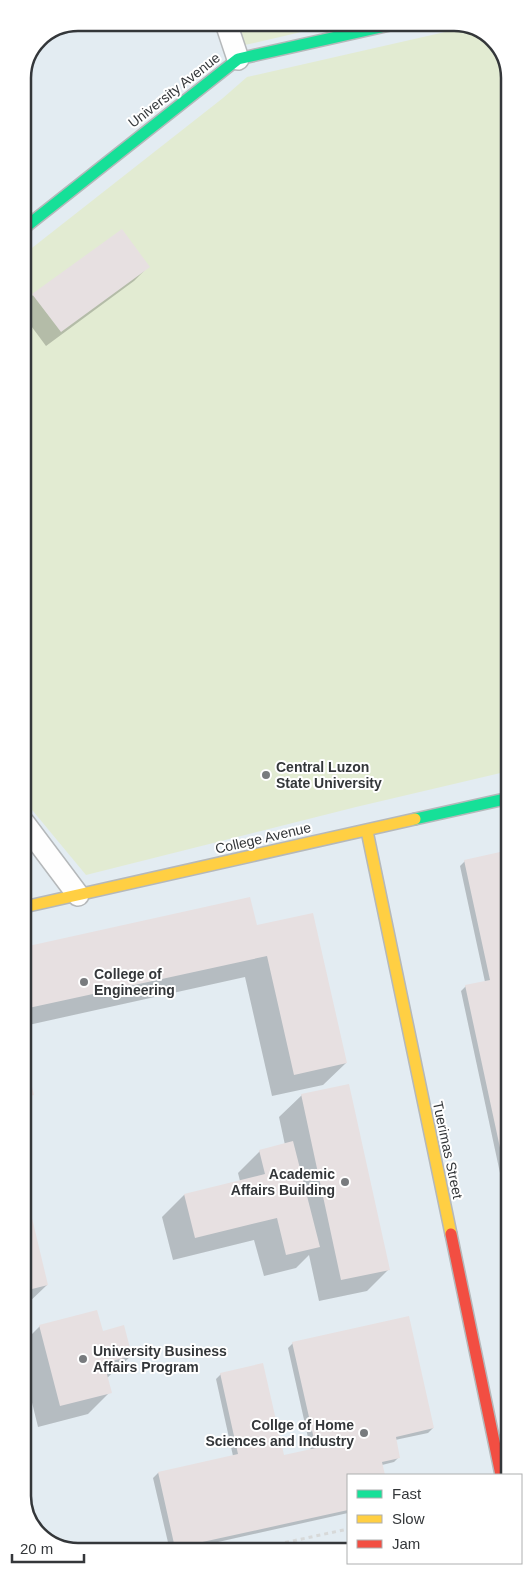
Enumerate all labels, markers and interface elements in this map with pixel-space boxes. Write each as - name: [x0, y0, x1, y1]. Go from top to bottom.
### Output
- street label: University Avenue: [125, 49, 223, 131]
- place label: Central Luzon State University: [276, 759, 382, 791]
- marker: Central Luzon State University: [260, 769, 272, 781]
- street label: College Avenue: [214, 819, 313, 857]
- place label: College of Engineering: [94, 966, 175, 998]
- marker: College of Engineering: [78, 976, 90, 988]
- street label: Tuerimas Street: [430, 1100, 466, 1200]
- place label: Academic Affairs Building: [231, 1166, 335, 1198]
- marker: Academic Affairs Building: [339, 1176, 351, 1188]
- place label: University Business Affairs Program: [93, 1343, 227, 1375]
- marker: University Business Affairs Program: [77, 1353, 89, 1365]
- place label: Collge of Home Sciences and Industry: [205, 1417, 354, 1449]
- marker: Collge of Home Sciences and Industry: [358, 1427, 370, 1439]
- legend: [347, 1474, 522, 1564]
- text: Fast: [392, 1485, 422, 1502]
- text: Slow: [392, 1510, 425, 1527]
- scale bar: [12, 1532, 85, 1564]
- text: Jam: [392, 1535, 420, 1552]
- text: 20 m: [20, 1540, 53, 1557]

